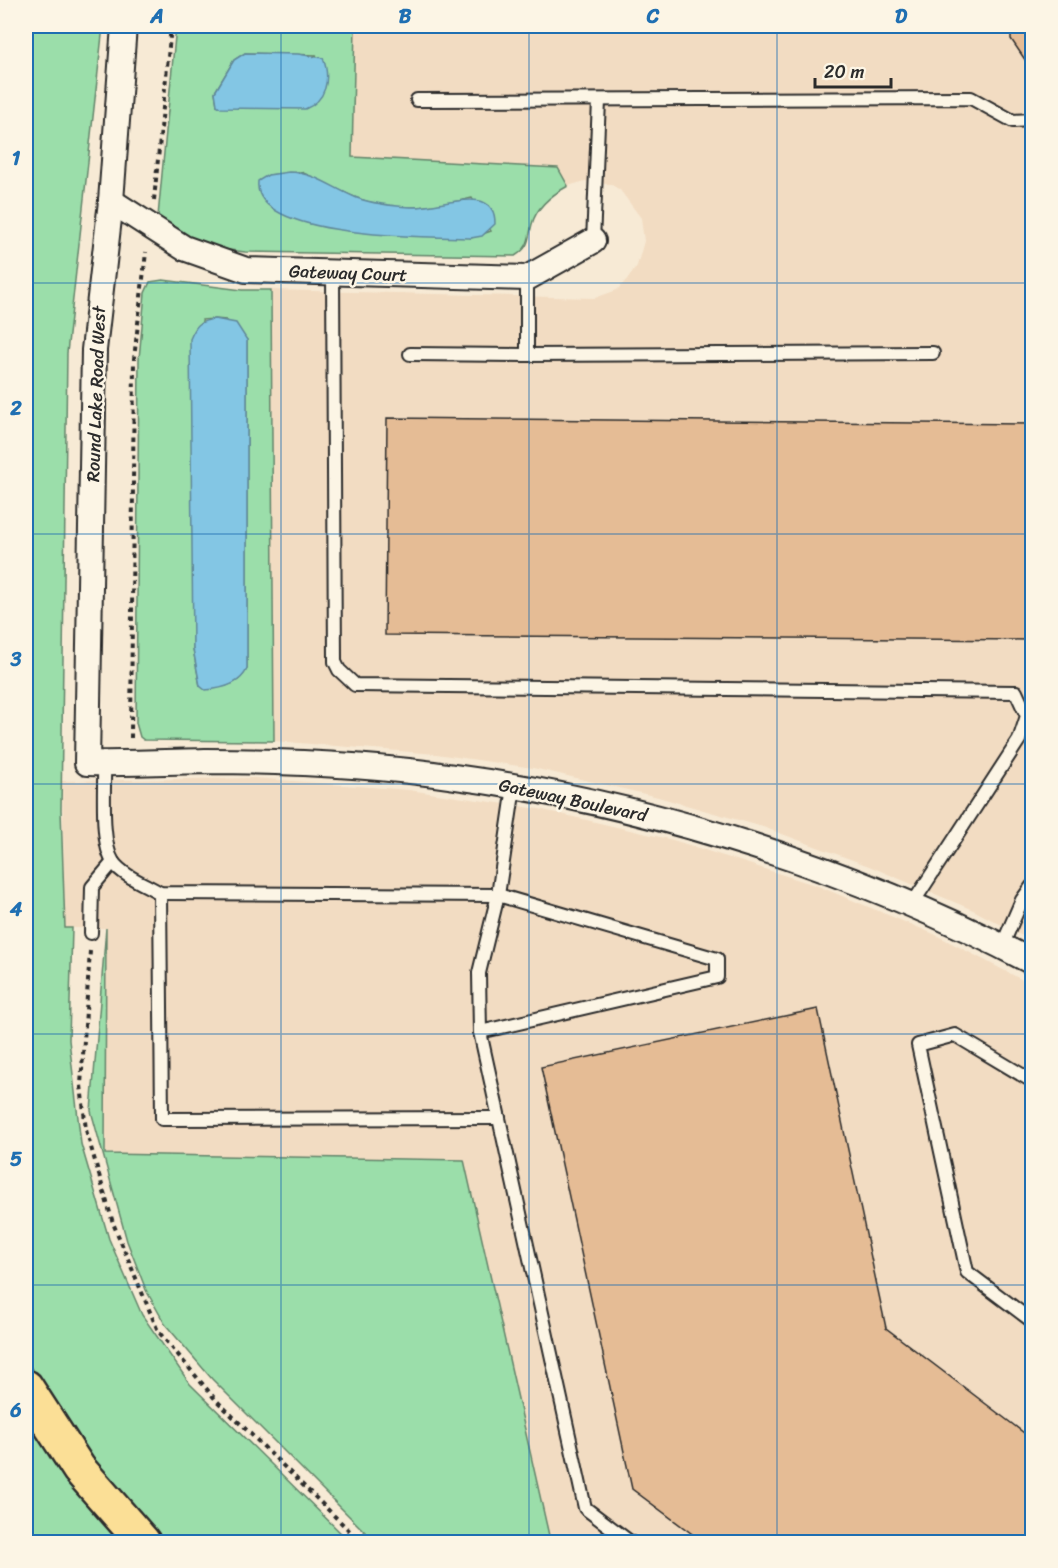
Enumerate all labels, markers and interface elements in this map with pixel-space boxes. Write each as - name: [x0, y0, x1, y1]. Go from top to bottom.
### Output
- text: A: [149, 0, 164, 34]
- text: B: [399, 0, 412, 34]
- text: C: [646, 0, 660, 34]
- text: D: [895, 0, 908, 34]
- scale bar: [815, 51, 892, 89]
- text: 20 m: [824, 56, 864, 88]
- text: 1: [12, 141, 21, 176]
- street label: Gateway Court: [288, 255, 408, 291]
- street label: Round Lake Road West: [77, 305, 115, 483]
- text: 2: [9, 391, 22, 426]
- text: 3: [10, 642, 22, 677]
- street label: Gateway Boulevard: [496, 769, 652, 832]
- text: 4: [9, 892, 23, 927]
- text: 5: [10, 1142, 22, 1177]
- text: 6: [9, 1393, 22, 1428]

